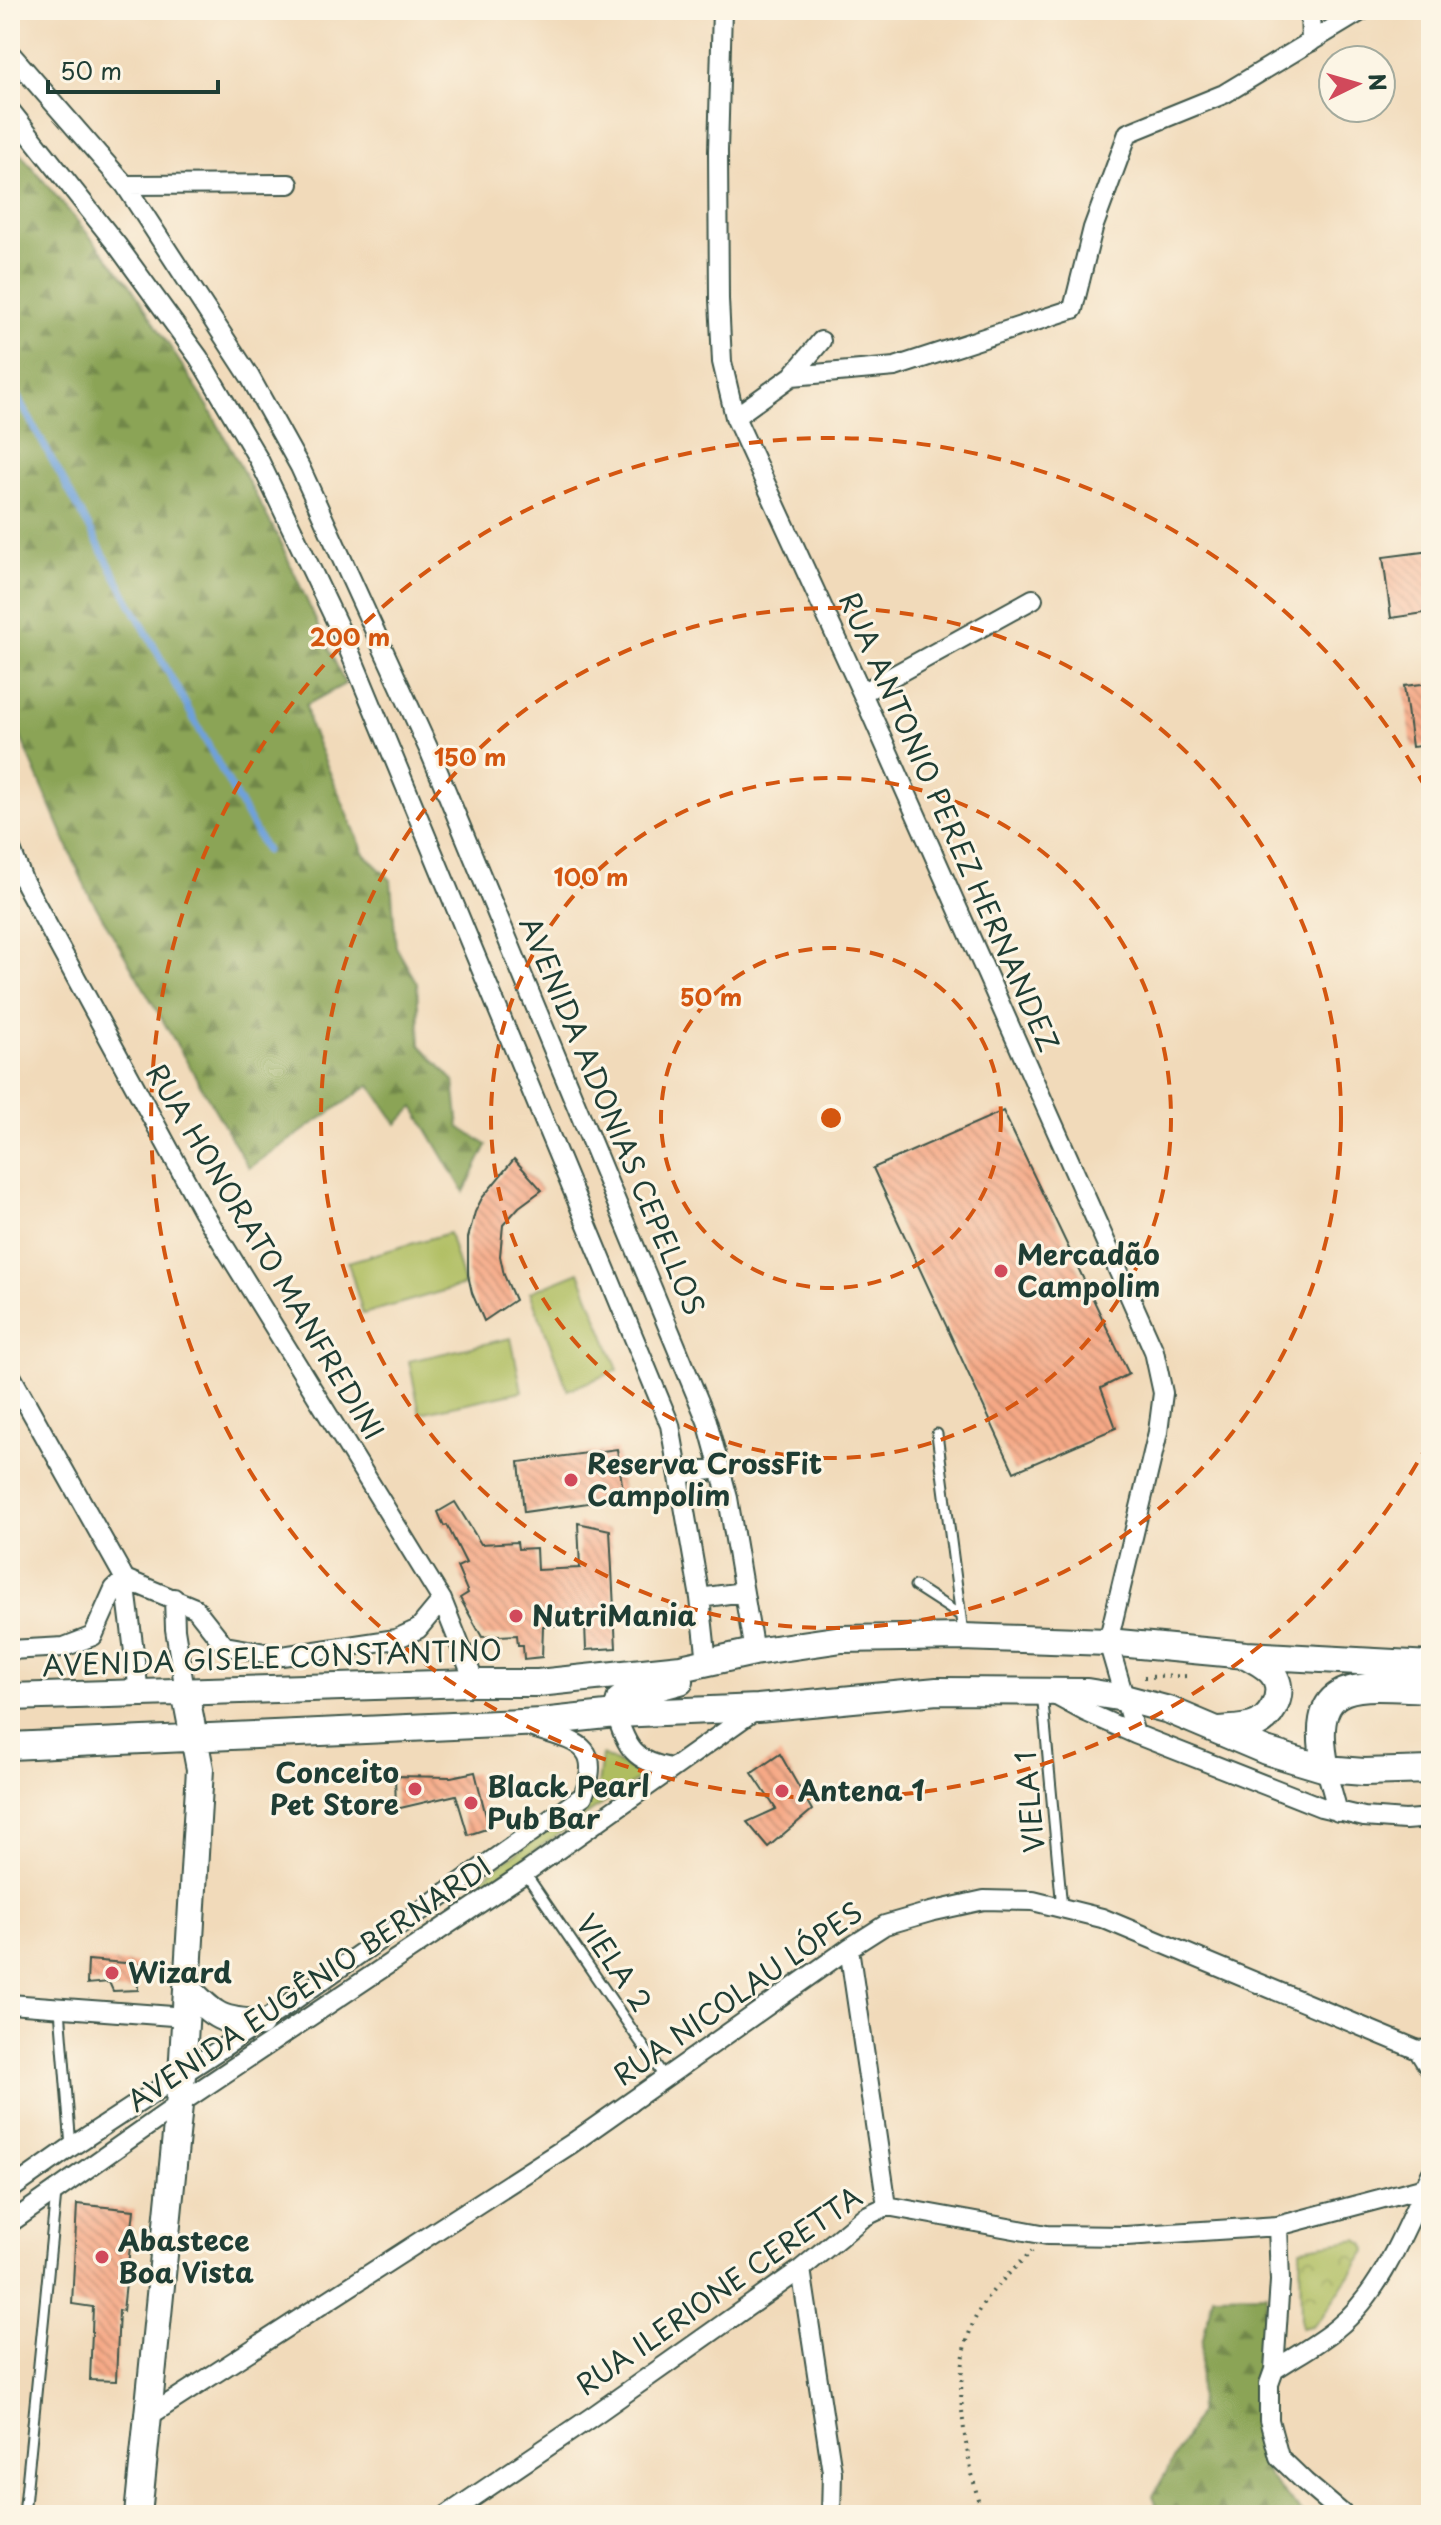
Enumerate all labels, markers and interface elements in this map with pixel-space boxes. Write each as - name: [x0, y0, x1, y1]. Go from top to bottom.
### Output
- scale bar: [48, 44, 218, 94]
- north arrow: [1317, 44, 1397, 124]
- text: 50 m: [60, 52, 122, 88]
- text: N: [1361, 72, 1396, 92]
- street label: RUA ANTONIO PEREZ HERNANDEZ: [829, 585, 1072, 1058]
- text: 200 m: [310, 618, 390, 654]
- text: 150 m: [434, 738, 506, 774]
- text: 100 m: [554, 858, 628, 894]
- street label: AVENIDA ADONIAS CEPELLOS: [510, 909, 717, 1322]
- text: 50 m: [680, 978, 742, 1014]
- street label: RUA HONORATO MANFREDINI: [136, 1055, 396, 1448]
- centre of rings: [817, 1104, 845, 1132]
- place label: Mercadão Campolim: [1017, 1232, 1160, 1307]
- marker: Mercadão Campolim: [992, 1262, 1010, 1280]
- place label: Reserva CrossFit Campolim: [587, 1441, 822, 1516]
- marker: Reserva CrossFit Campolim: [562, 1471, 580, 1489]
- place label: NutriMania: [532, 1593, 696, 1636]
- marker: NutriMania: [507, 1607, 525, 1625]
- street label: AVENIDA GISELE CONSTANTINO: [41, 1627, 503, 1686]
- place label: Conceito Pet Store: [270, 1750, 399, 1825]
- street label: VIELA 1: [1003, 1750, 1054, 1855]
- place label: Black Pearl Pub Bar: [487, 1764, 650, 1839]
- place label: Antena 1: [798, 1768, 925, 1811]
- marker: Conceito Pet Store: [406, 1780, 424, 1798]
- marker: Antena 1: [773, 1782, 791, 1800]
- marker: Black Pearl Pub Bar: [462, 1794, 480, 1812]
- street label: AVENIDA EUGÊNIO BERNARDI: [117, 1844, 499, 2121]
- street label: RUA NICOLAU LÓPES: [604, 1890, 871, 2095]
- street label: VIELA 2: [567, 1905, 664, 2020]
- place label: Wizard: [128, 1950, 232, 1993]
- marker: Wizard: [103, 1964, 121, 1982]
- street label: RUA ILERIONE CERETTA: [566, 2174, 870, 2405]
- place label: Abastece Boa Vista: [117, 2218, 254, 2293]
- marker: Abastece Boa Vista: [93, 2248, 111, 2266]

